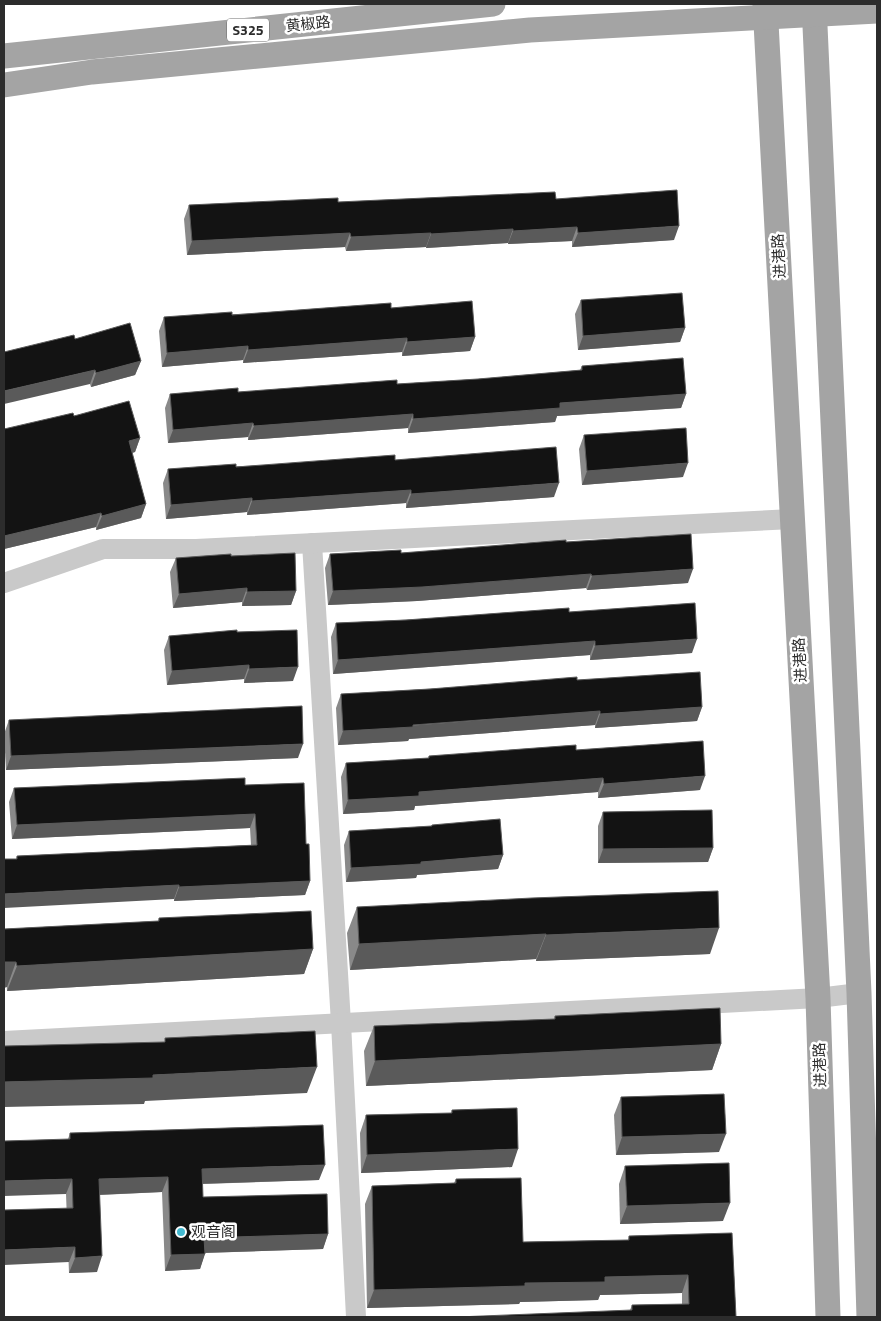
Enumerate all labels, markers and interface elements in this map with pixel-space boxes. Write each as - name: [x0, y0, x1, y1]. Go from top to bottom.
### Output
- street label: 黄椒路: [284, 10, 332, 37]
- road number: S325: [227, 18, 269, 42]
- street label: 进港路: [766, 233, 791, 279]
- street label: 进港路: [787, 637, 812, 683]
- street label: 进港路: [807, 1042, 832, 1088]
- place label: 观音阁: [191, 1220, 236, 1243]
- marker: 观音阁: [175, 1226, 187, 1238]

